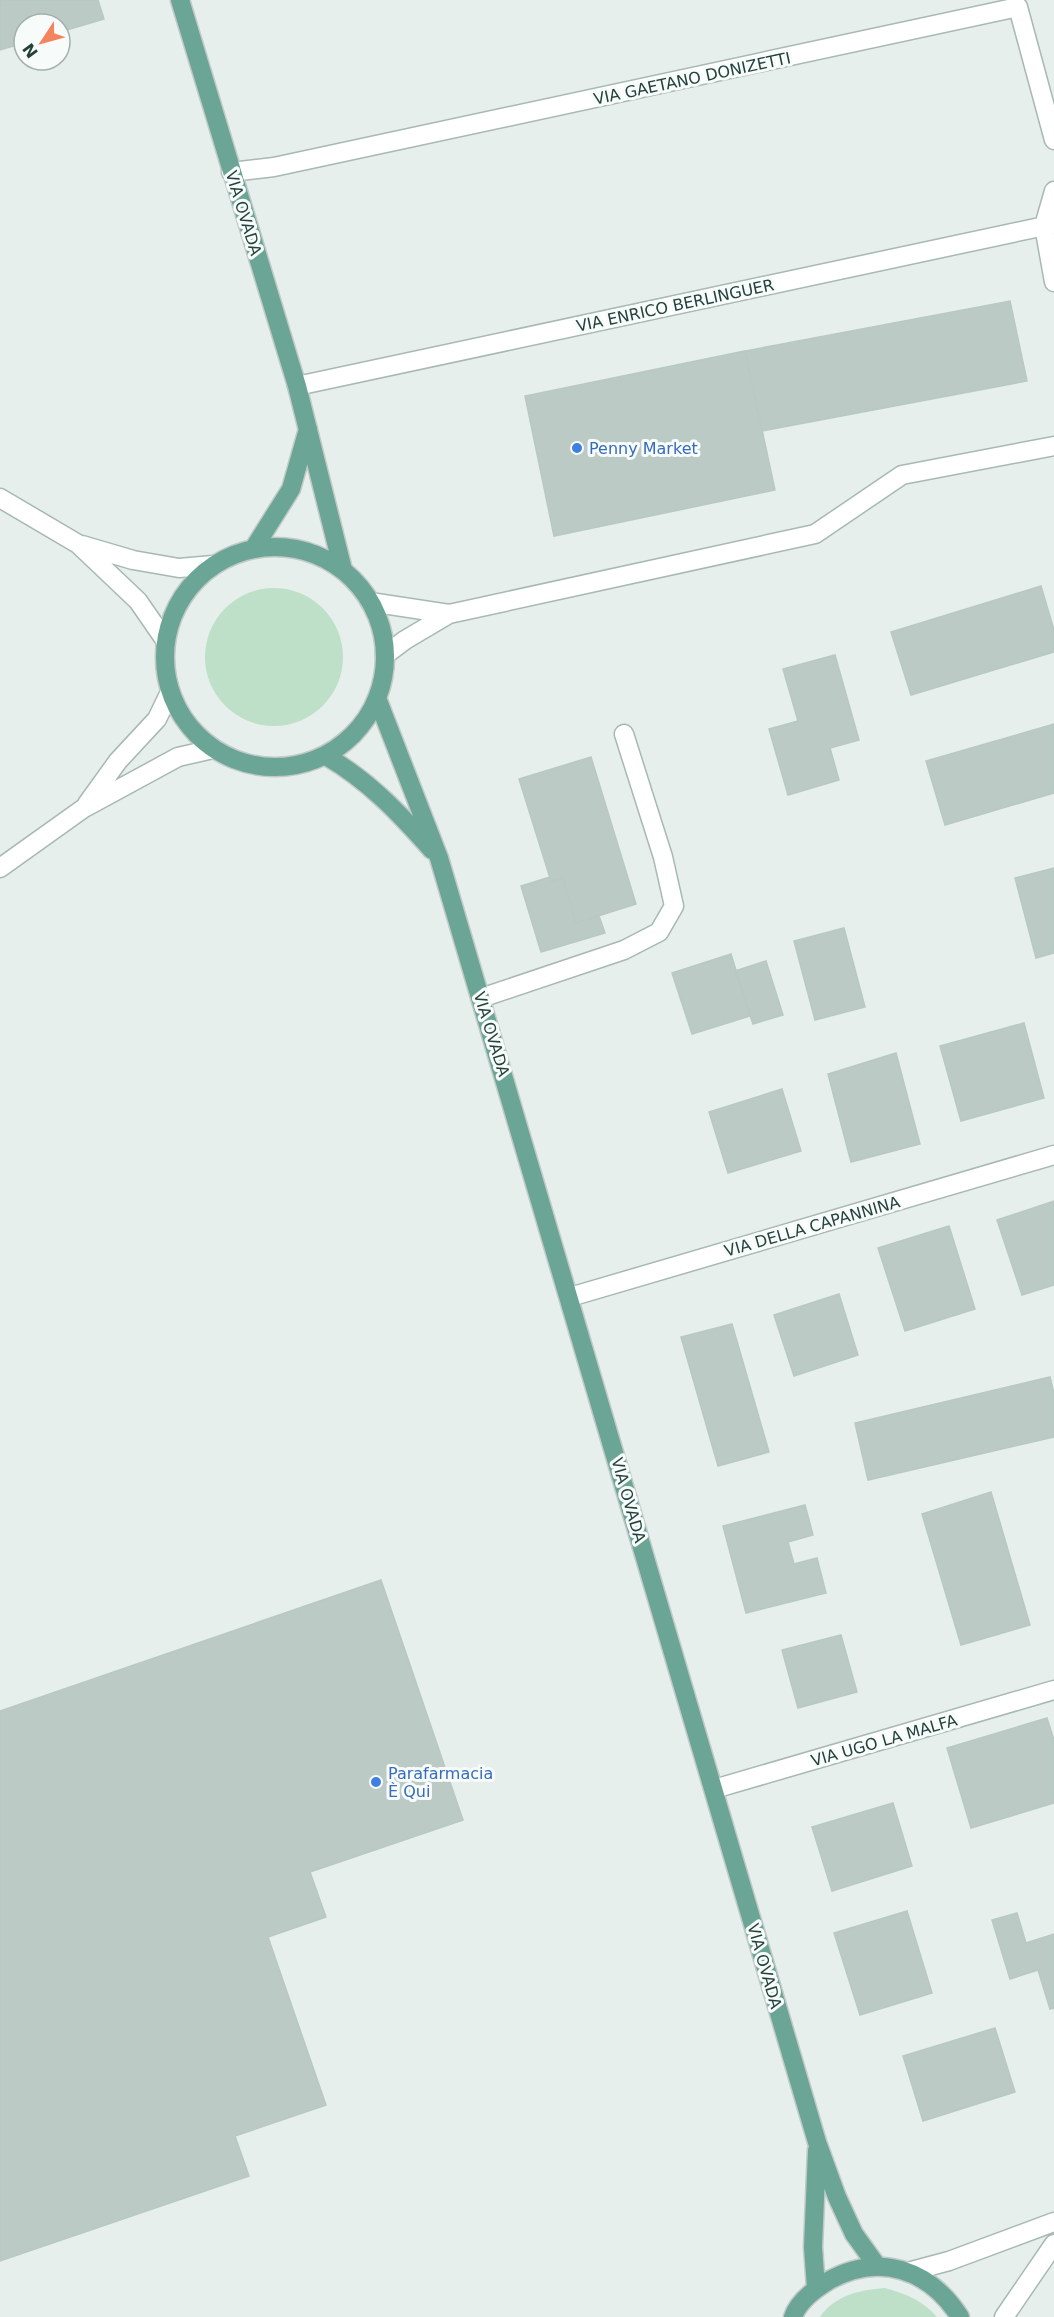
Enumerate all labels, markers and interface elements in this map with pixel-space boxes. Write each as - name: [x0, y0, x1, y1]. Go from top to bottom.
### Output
- north arrow: [12, 12, 72, 72]
- text: N: [19, 40, 42, 62]
- street label: VIA GAETANO DONIZETTI: [592, 48, 792, 109]
- street label: VIA OVADA: [222, 168, 265, 258]
- street label: VIA ENRICO BERLINGUER: [575, 275, 776, 336]
- place label: Penny Market: [589, 439, 698, 458]
- marker: Penny Market: [570, 441, 584, 455]
- street label: VIA OVADA: [470, 989, 513, 1079]
- street label: VIA DELLA CAPANNINA: [722, 1192, 902, 1261]
- street label: VIA OVADA: [607, 1455, 650, 1545]
- street label: VIA UGO LA MALFA: [809, 1711, 959, 1770]
- place label: Parafarmacia È Qui: [388, 1764, 493, 1801]
- marker: Parafarmacia È Qui: [369, 1775, 383, 1789]
- street label: VIA OVADA: [743, 1921, 786, 2011]

